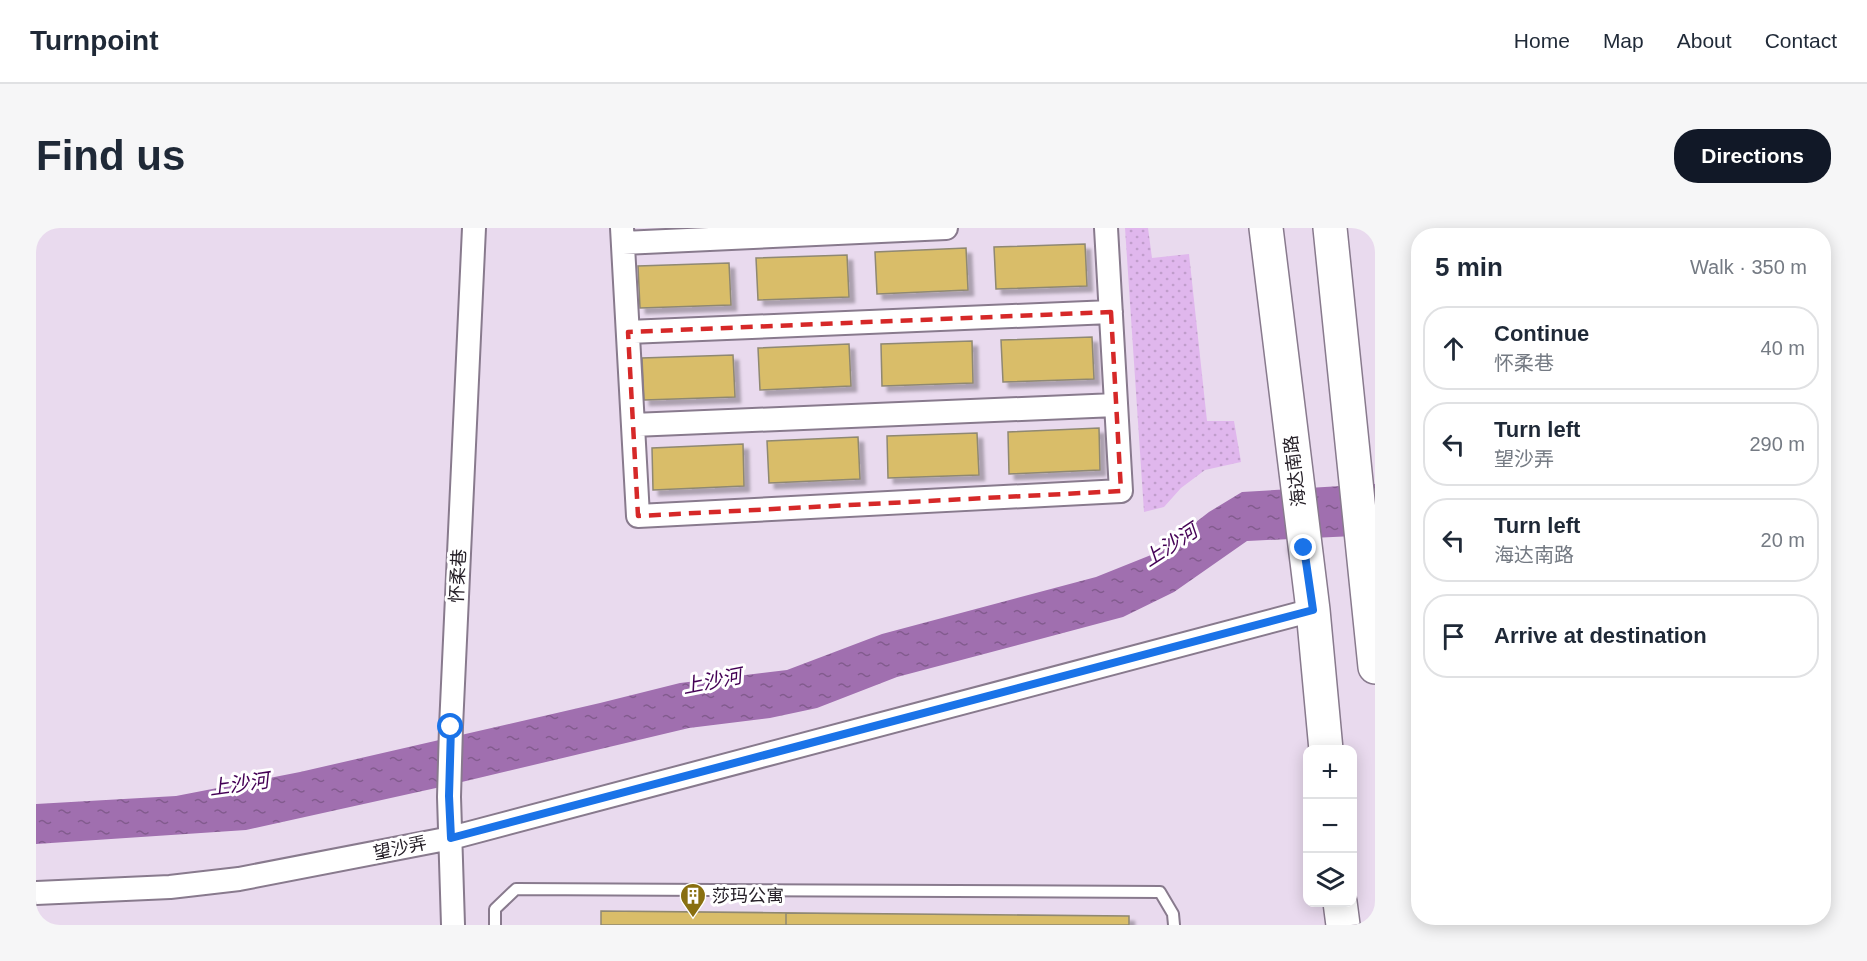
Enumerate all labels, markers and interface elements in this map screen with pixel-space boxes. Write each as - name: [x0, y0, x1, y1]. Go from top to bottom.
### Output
- text: Turnpoint: [30, 25, 159, 56]
- text: Home: [1514, 29, 1570, 52]
- text: Map: [1603, 29, 1644, 52]
- text: About: [1677, 29, 1732, 52]
- text: Contact: [1765, 29, 1837, 52]
- button: Directions: [1674, 129, 1831, 183]
- text: Find us: [36, 132, 185, 179]
- text: 5 min: [1435, 252, 1503, 282]
- text: Walk · 350 m: [1690, 256, 1807, 278]
- text: Continue: [1494, 321, 1589, 346]
- icon: ahead: [1437, 332, 1470, 365]
- text: 40 m: [1761, 337, 1805, 359]
- text: 怀柔巷: [1494, 352, 1554, 374]
- text: Turn left: [1494, 417, 1580, 442]
- icon: left: [1437, 428, 1470, 461]
- text: 290 m: [1749, 433, 1805, 455]
- street label: 海达南路: [1281, 434, 1309, 508]
- text: 望沙弄: [1494, 448, 1554, 470]
- text: Turn left: [1494, 513, 1580, 538]
- water label: 上沙河: [1139, 517, 1205, 571]
- icon: left: [1437, 524, 1470, 557]
- text: 20 m: [1761, 529, 1805, 551]
- route end: [1290, 534, 1316, 560]
- text: 海达南路: [1494, 544, 1574, 566]
- street label: 怀柔巷: [447, 549, 469, 603]
- icon: arrive: [1437, 620, 1470, 653]
- text: Arrive at destination: [1494, 623, 1707, 648]
- water label: 上沙河: [680, 664, 747, 698]
- route start: [437, 713, 463, 739]
- map controls: [1303, 745, 1357, 907]
- button: +: [1303, 745, 1357, 799]
- water label: 上沙河: [208, 768, 274, 799]
- button: −: [1303, 799, 1357, 853]
- street label: 望沙弄: [372, 833, 428, 863]
- button: layers: [1303, 853, 1357, 907]
- building icon: 莎玛公寓: [678, 881, 708, 919]
- place label: 莎玛公寓: [712, 886, 784, 906]

